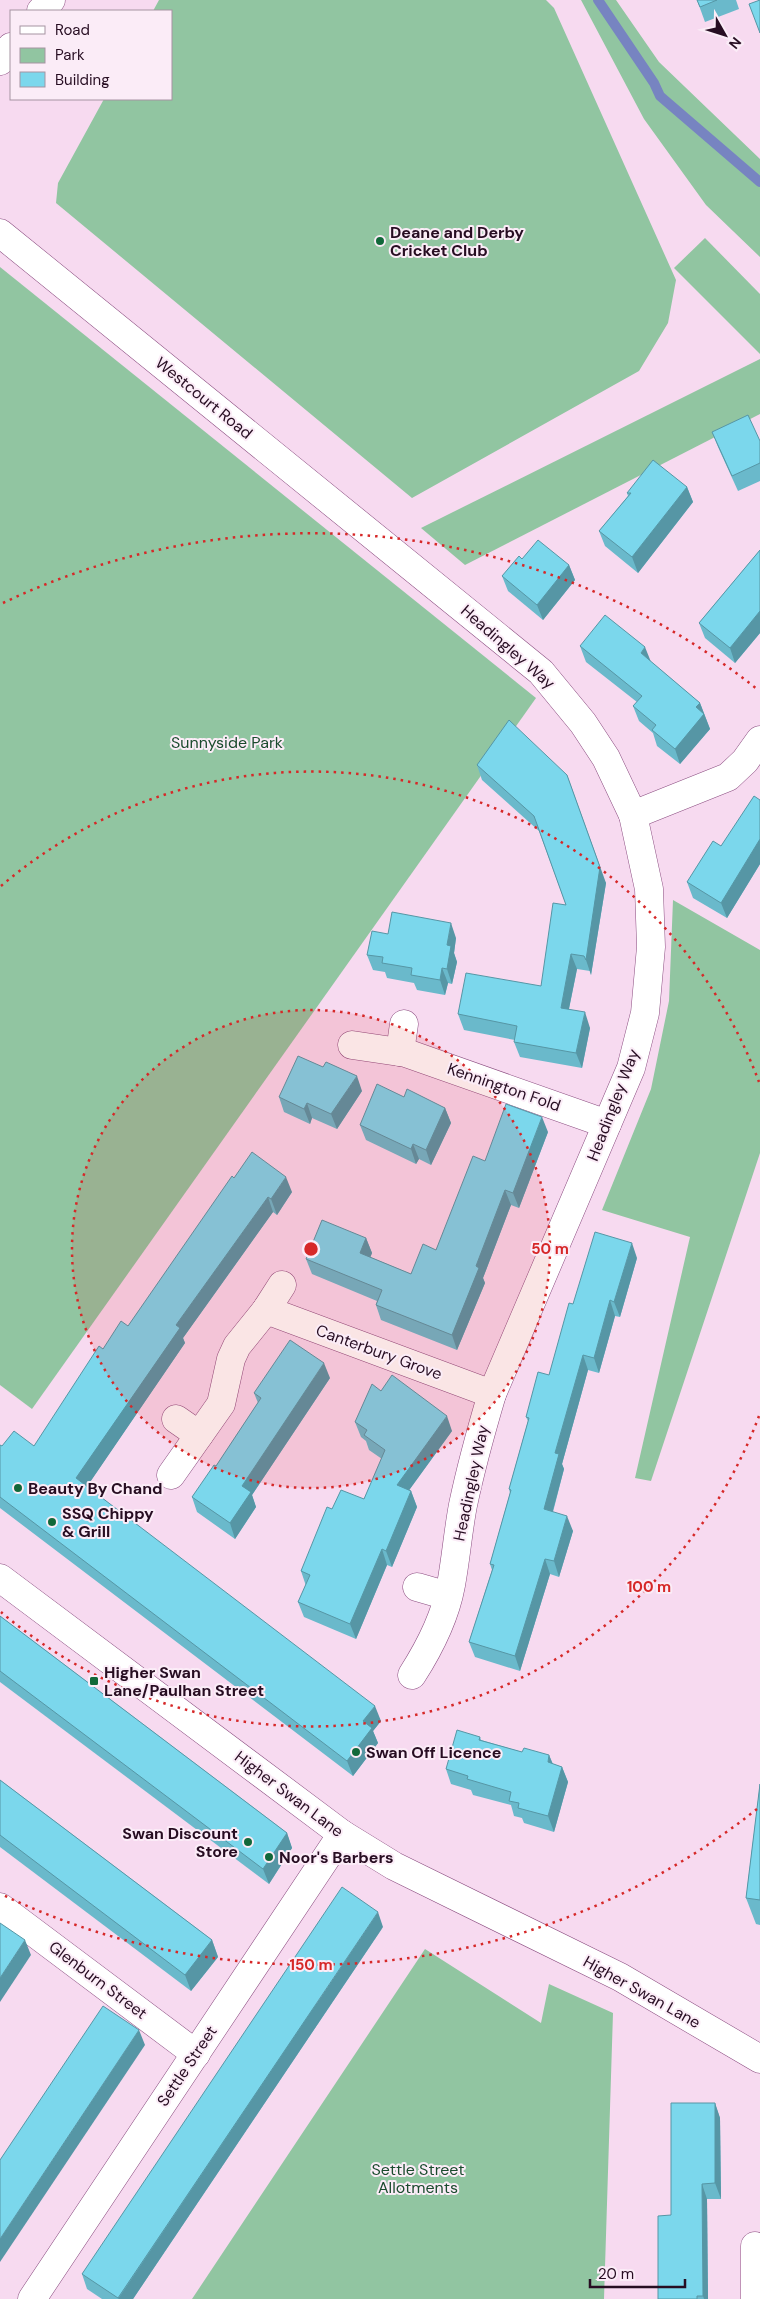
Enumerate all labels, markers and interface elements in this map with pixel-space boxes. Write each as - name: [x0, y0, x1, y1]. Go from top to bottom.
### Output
- legend: [10, 10, 172, 100]
- north arrow: [700, 10, 750, 60]
- text: Road: [55, 20, 90, 40]
- text: N: [725, 34, 745, 53]
- text: Park: [55, 45, 85, 65]
- text: Building: [55, 70, 110, 90]
- place label: Deane and Derby Cricket Club: [390, 222, 524, 261]
- marker: Deane and Derby Cricket Club: [374, 235, 386, 247]
- street label: Westcourt Road: [151, 352, 257, 444]
- street label: Headingley Way: [456, 600, 560, 694]
- park label: Sunnyside Park: [171, 732, 283, 753]
- street label: Headingley Way: [582, 1046, 644, 1164]
- street label: Kennington Fold: [445, 1058, 563, 1116]
- text: 50 m: [531, 1239, 569, 1259]
- centre of rings: [302, 1240, 320, 1258]
- street label: Canterbury Grove: [313, 1319, 445, 1385]
- street label: Headingley Way: [448, 1423, 494, 1543]
- place label: Beauty By Chand: [28, 1478, 162, 1499]
- marker: Beauty By Chand: [12, 1482, 24, 1494]
- place label: SSQ Chippy & Grill: [62, 1503, 154, 1542]
- marker: SSQ Chippy & Grill: [46, 1516, 58, 1528]
- text: 100 m: [627, 1577, 671, 1597]
- place label: Higher Swan Lane/Paulhan Street: [104, 1662, 264, 1701]
- marker: Higher Swan Lane/Paulhan Street: [88, 1675, 100, 1687]
- place label: Swan Off Licence: [366, 1742, 501, 1763]
- street label: Higher Swan Lane: [230, 1746, 348, 1842]
- marker: Swan Off Licence: [350, 1746, 362, 1758]
- place label: Swan Discount Store: [122, 1823, 238, 1862]
- marker: Swan Discount Store: [242, 1836, 254, 1848]
- place label: Noor's Barbers: [279, 1847, 393, 1868]
- marker: Noor's Barbers: [263, 1851, 275, 1863]
- street label: Glenburn Street: [45, 1936, 151, 2024]
- street label: Higher Swan Lane: [580, 1951, 704, 2033]
- text: 150 m: [290, 1955, 333, 1975]
- street label: Settle Street: [152, 2022, 222, 2110]
- park label: Settle Street Allotments: [372, 2159, 464, 2198]
- scale bar: [590, 2256, 685, 2288]
- text: 20 m: [598, 2264, 634, 2284]

